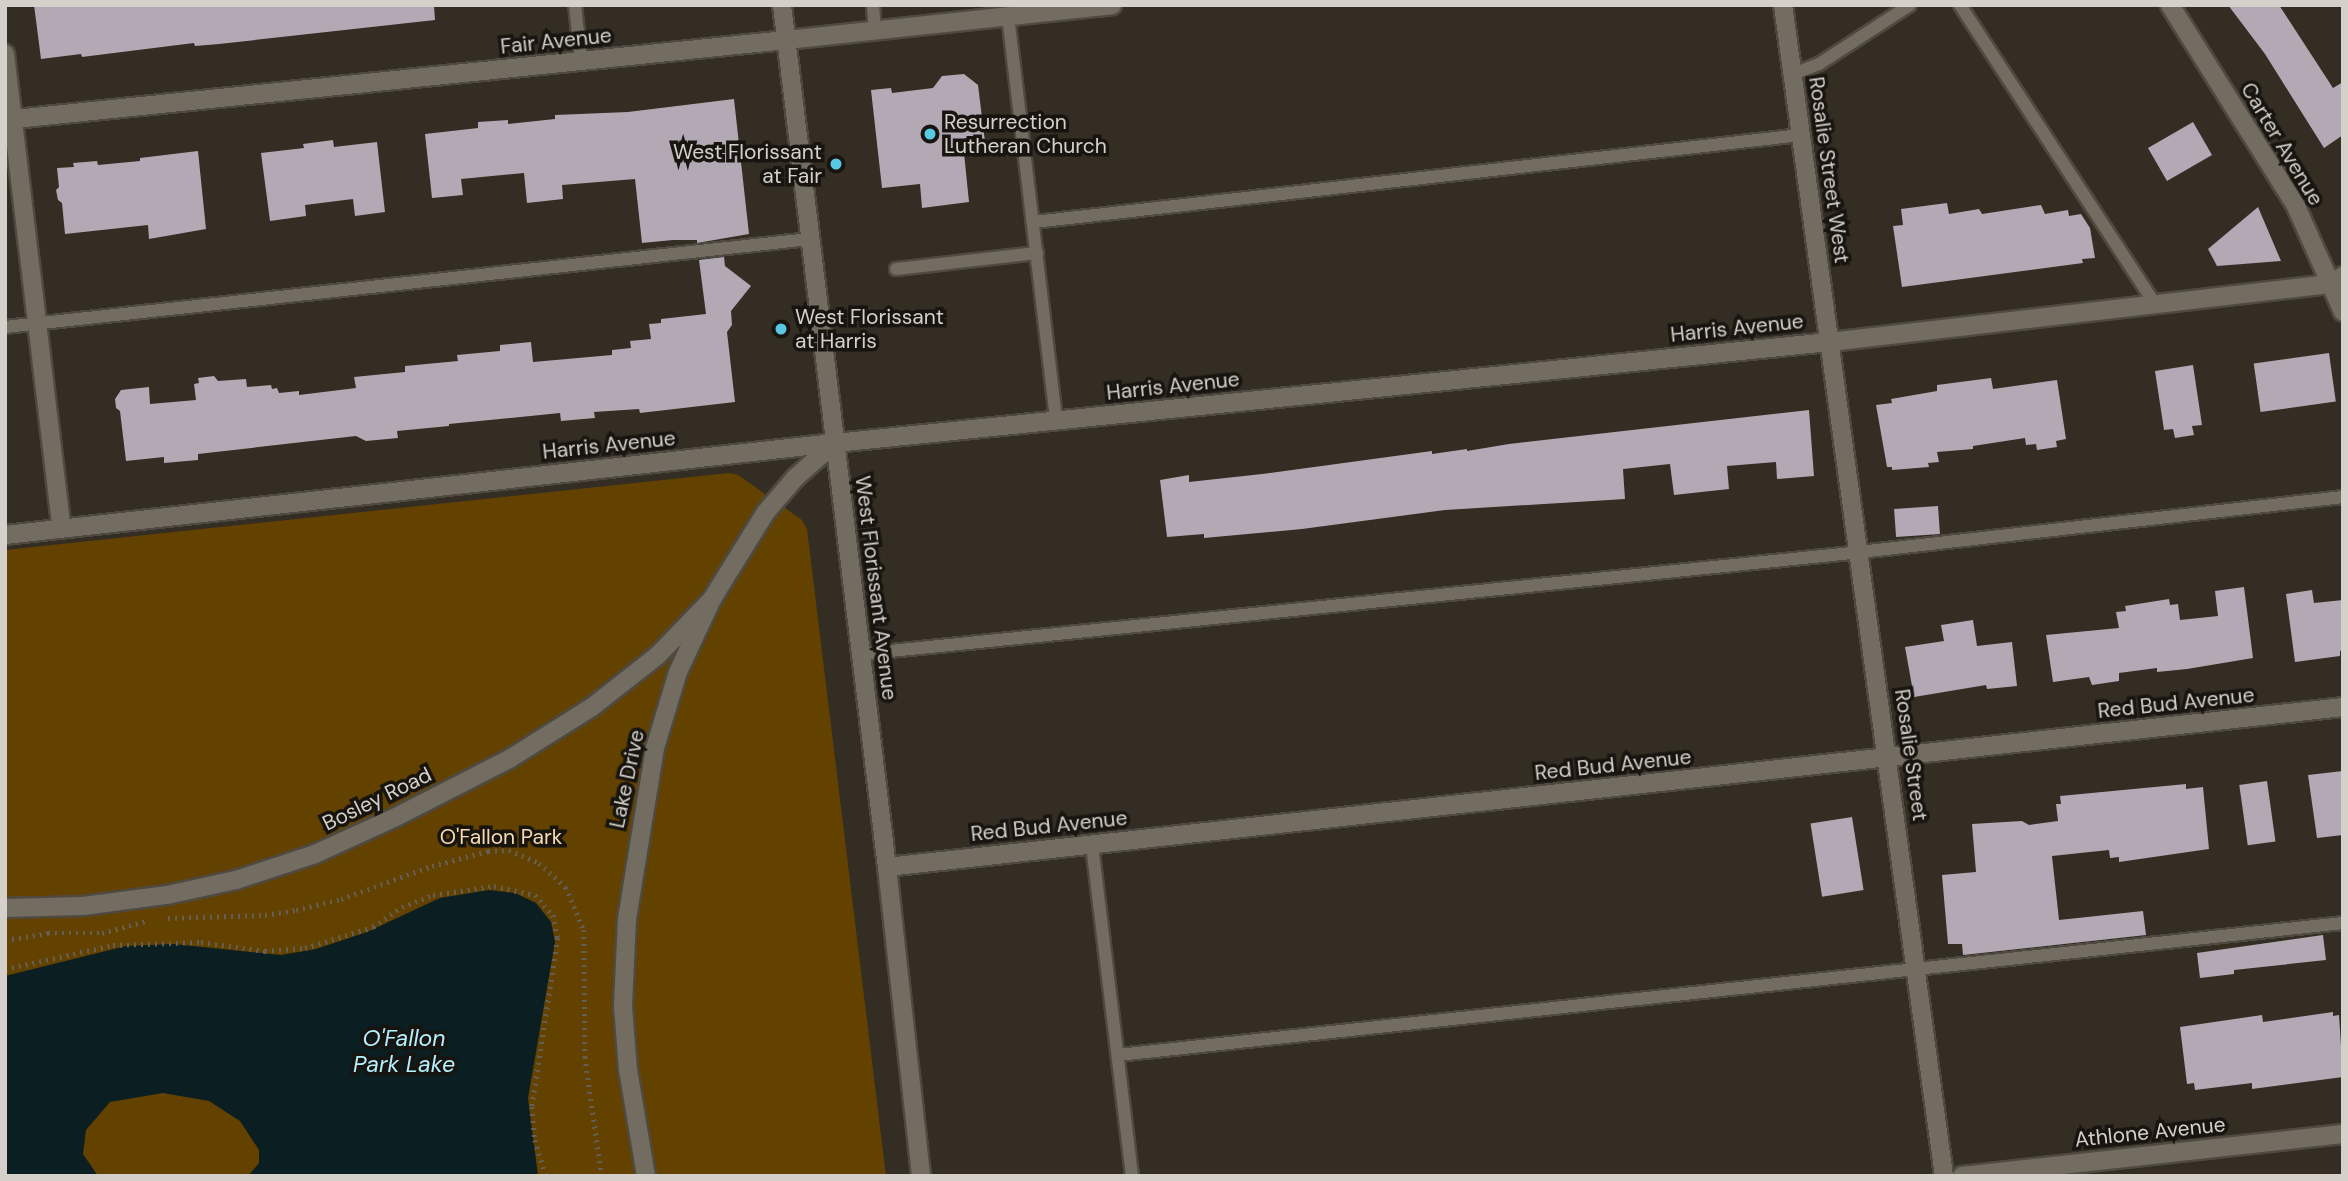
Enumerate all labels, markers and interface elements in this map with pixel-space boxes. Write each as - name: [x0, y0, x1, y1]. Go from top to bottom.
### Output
- street label: Fair Avenue: [499, 23, 613, 59]
- street label: Rosalie Street West: [1803, 75, 1855, 265]
- street label: Carter Avenue: [2235, 78, 2329, 210]
- place label: Resurrection Lutheran Church: [944, 109, 1107, 159]
- marker: Resurrection Lutheran Church: [922, 126, 938, 142]
- place label: West Florissant at Fair: [673, 139, 822, 189]
- marker: West Florissant at Fair: [828, 156, 844, 172]
- place label: West Florissant at Harris: [795, 304, 944, 354]
- street label: Harris Avenue: [1669, 308, 1805, 348]
- marker: West Florissant at Harris: [773, 321, 789, 337]
- street label: Harris Avenue: [1105, 366, 1241, 406]
- street label: Harris Avenue: [541, 425, 677, 465]
- street label: West Florissant Avenue: [850, 474, 902, 702]
- street label: Red Bud Avenue: [2096, 682, 2256, 724]
- street label: Rosalie Street: [1889, 687, 1933, 823]
- street label: Lake Drive: [604, 728, 650, 830]
- street label: Red Bud Avenue: [1533, 744, 1693, 786]
- street label: Bosley Road: [318, 762, 436, 836]
- street label: Red Bud Avenue: [969, 805, 1129, 847]
- park label: O'Fallon Park: [440, 824, 562, 850]
- water label: O'Fallon Park Lake: [353, 1024, 455, 1078]
- street label: Athlone Avenue: [2073, 1112, 2227, 1152]

